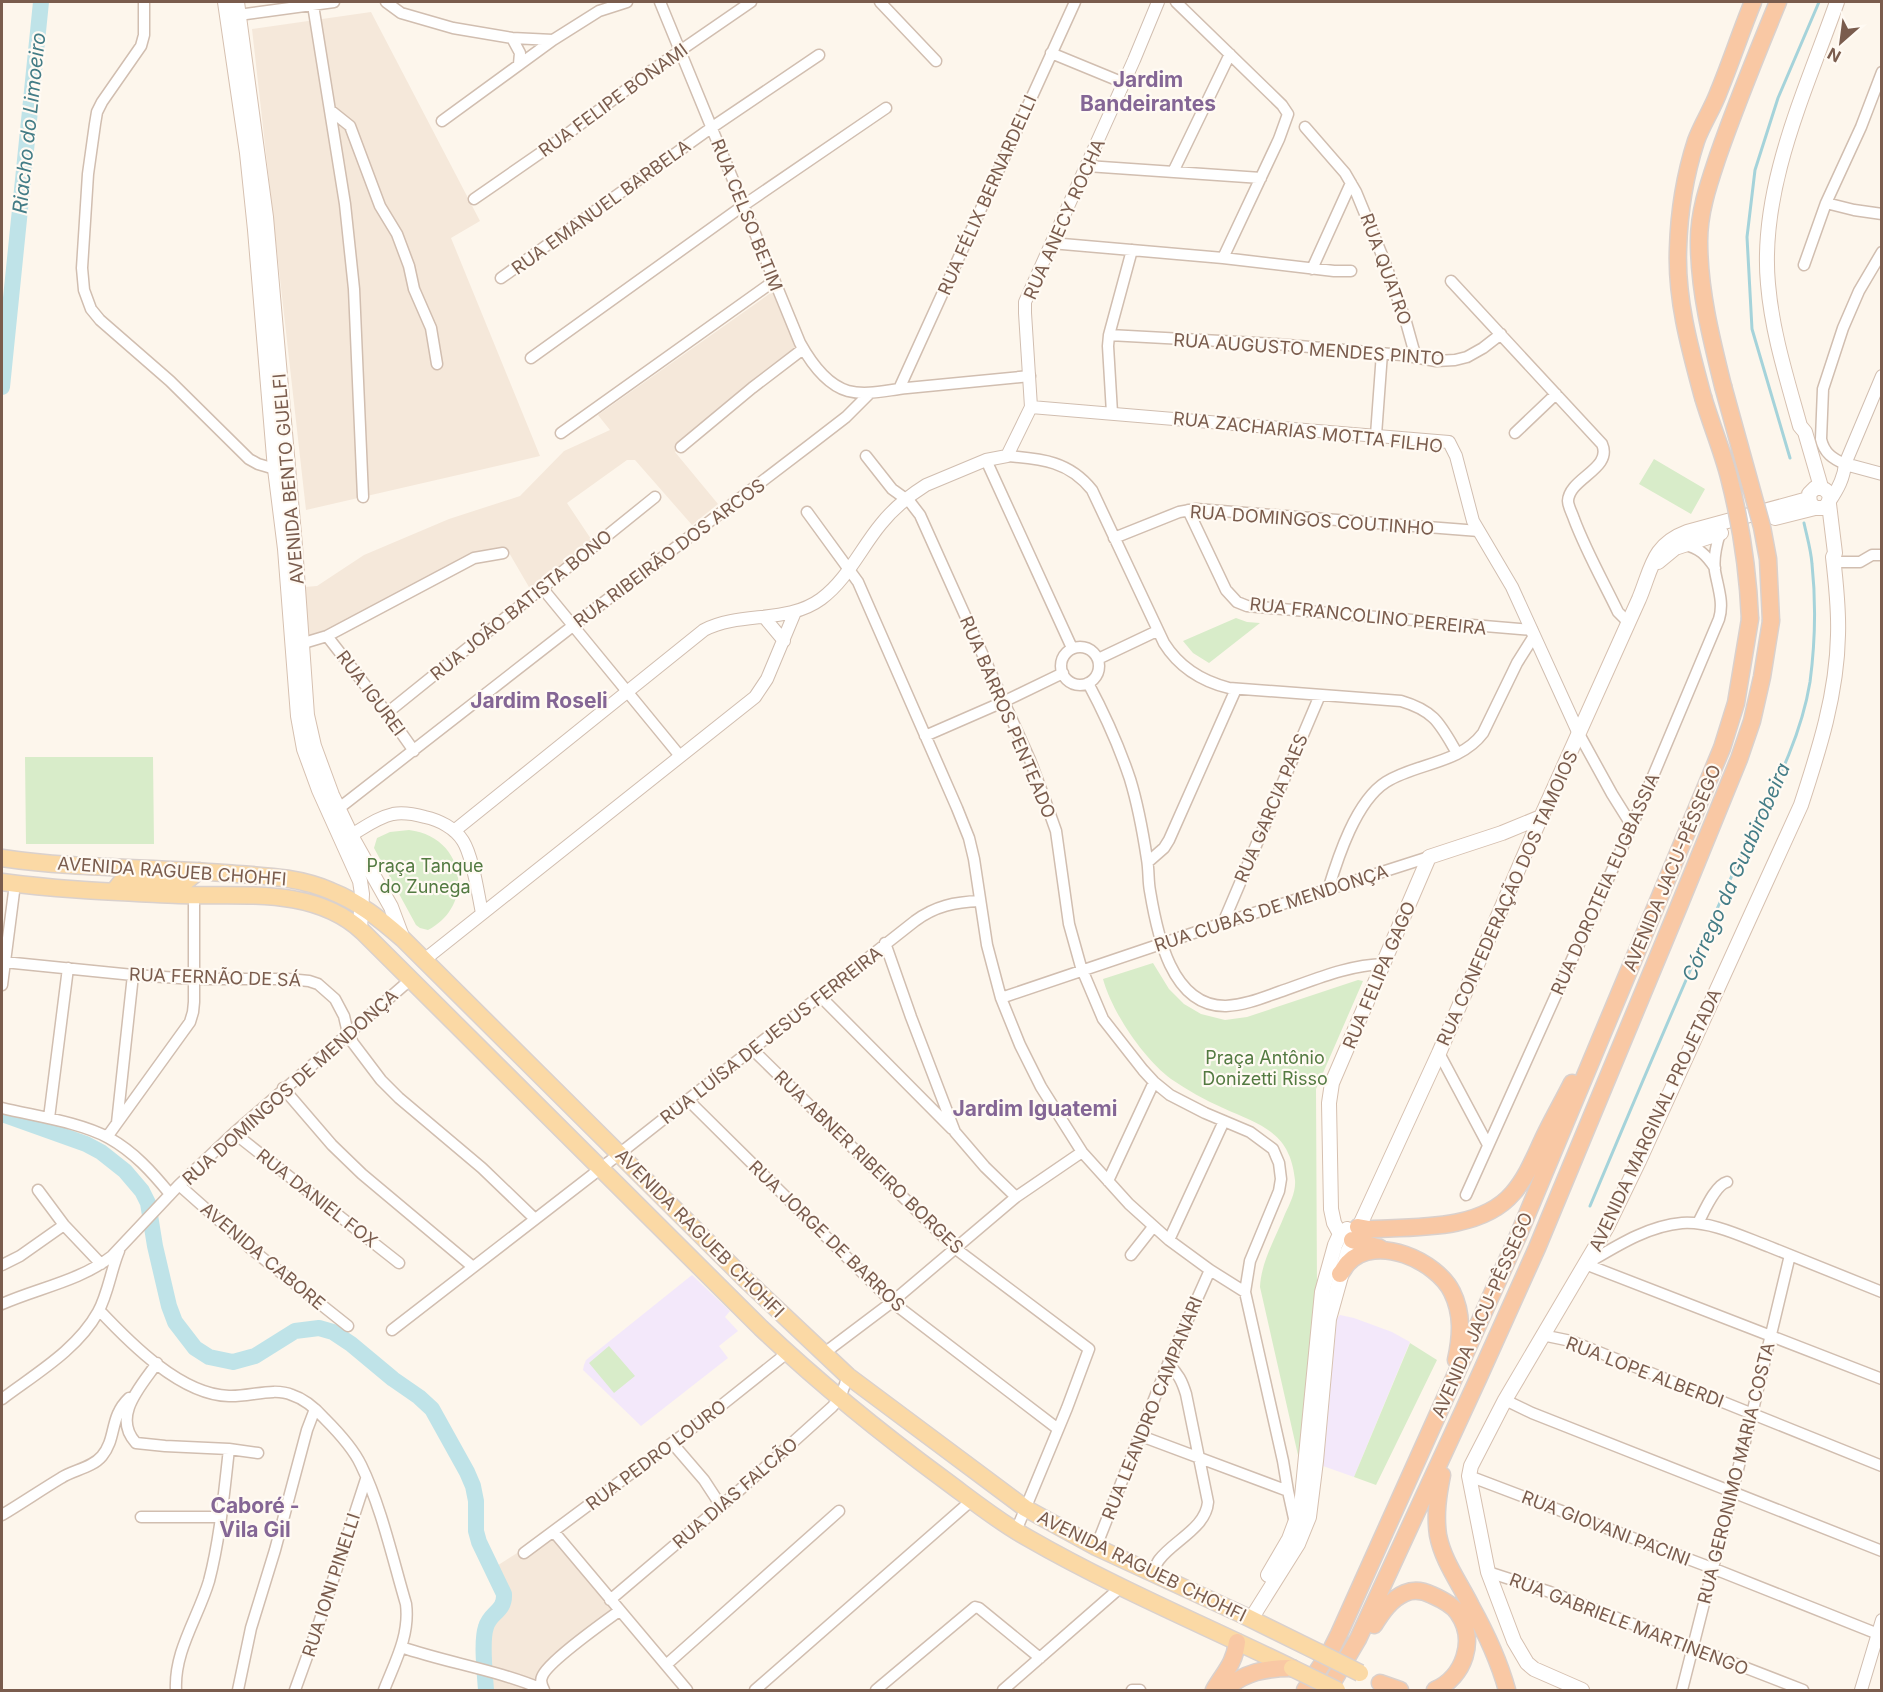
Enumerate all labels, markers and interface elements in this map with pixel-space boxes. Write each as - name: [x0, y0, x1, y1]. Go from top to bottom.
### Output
- north arrow: [1811, 12, 1871, 72]
- water label: Riacho do Limoeiro: [8, 31, 50, 215]
- street label: RUA FELIPE BONAMI: [535, 39, 691, 161]
- text: N: [1824, 44, 1844, 67]
- district label: Jardim Bandeirantes: [1080, 67, 1216, 116]
- street label: RUA FÉLIX BERNARDELLI: [932, 91, 1041, 298]
- street label: RUA EMANUEL BARBELA: [508, 135, 694, 279]
- street label: RUA ANECY ROCHA: [1019, 135, 1109, 303]
- street label: RUA CELSO BETIM: [707, 136, 787, 294]
- street label: RUA QUATRO: [1356, 211, 1416, 327]
- street label: RUA AUGUSTO MENDES PINTO: [1173, 329, 1445, 369]
- street label: AVENIDA BENTO GUELFI: [268, 372, 308, 586]
- street label: RUA ZACHARIAS MOTTA FILHO: [1172, 407, 1444, 457]
- street label: RUA RIBEIRÃO DOS ARCOS: [569, 473, 769, 632]
- street label: RUA DOMINGOS COUTINHO: [1189, 501, 1435, 539]
- street label: RUA JOÃO BATISTA BONO: [425, 525, 616, 685]
- street label: RUA FRANCOLINO PEREIRA: [1248, 593, 1488, 639]
- street label: RUA BARROS PENTEADO: [956, 613, 1060, 821]
- street label: RUA IGUREI: [332, 646, 410, 740]
- district label: Jardim Roseli: [470, 688, 608, 713]
- street label: RUA GARCIA PAES: [1230, 730, 1312, 886]
- street label: RUA CONFEDERAÇÃO DOS TAMOIOS: [1431, 747, 1582, 1049]
- water label: Córrego da Guabirobeira: [1677, 759, 1795, 985]
- street label: AVENIDA JACU-PÊSSEGO: [1618, 761, 1725, 975]
- street label: RUA DOROTEIA EUGBASSIA: [1546, 770, 1664, 998]
- street label: AVENIDA RAGUEB CHOHFI: [57, 853, 287, 889]
- park label: Praça Tanque do Zunega: [366, 855, 484, 897]
- street label: RUA CUBAS DE MENDONÇA: [1151, 860, 1391, 956]
- street label: RUA FELIPA GAGO: [1338, 898, 1420, 1052]
- street label: RUA LUÍSA DE JESUS FERREIRA: [655, 941, 886, 1128]
- street label: RUA FERNÃO DE SÁ: [129, 963, 301, 990]
- street label: RUA DOMINGOS DE MENDONÇA: [178, 985, 402, 1189]
- street label: AVENIDA MARGINAL PROJETADA: [1585, 985, 1725, 1255]
- park label: Praça Antônio Donizetti Risso: [1202, 1047, 1328, 1089]
- street label: RUA ABNER RIBEIRO BORGES: [770, 1066, 968, 1258]
- district label: Jardim Iguatemi: [953, 1096, 1117, 1121]
- street label: RUA DANIEL FOX: [252, 1144, 382, 1252]
- street label: AVENIDA RAGUEB CHOHFI: [611, 1144, 789, 1322]
- street label: RUA JORGE DE BARROS: [745, 1156, 909, 1316]
- street label: AVENIDA CABORE: [197, 1198, 329, 1314]
- street label: AVENIDA JACU-PÊSSEGO: [1426, 1209, 1537, 1421]
- street label: RUA LEANDRO CAMPANARI: [1098, 1293, 1206, 1523]
- street label: RUA LOPE ALBERDI: [1563, 1332, 1727, 1412]
- street label: RUA GERONIMO MARIA COSTA: [1693, 1340, 1779, 1606]
- street label: RUA PEDRO LOURO: [582, 1395, 730, 1515]
- street label: RUA DIAS FALCÃO: [668, 1432, 802, 1553]
- street label: RUA GIOVANI PACINI: [1519, 1486, 1693, 1570]
- district label: Caboré - Vila Gil: [210, 1493, 300, 1542]
- street label: AVENIDA RAGUEB CHOHFI: [1034, 1506, 1250, 1626]
- street label: RUA IONI PINELLI: [298, 1510, 364, 1660]
- street label: RUA GABRIELE MARTINENGO: [1506, 1569, 1752, 1679]

